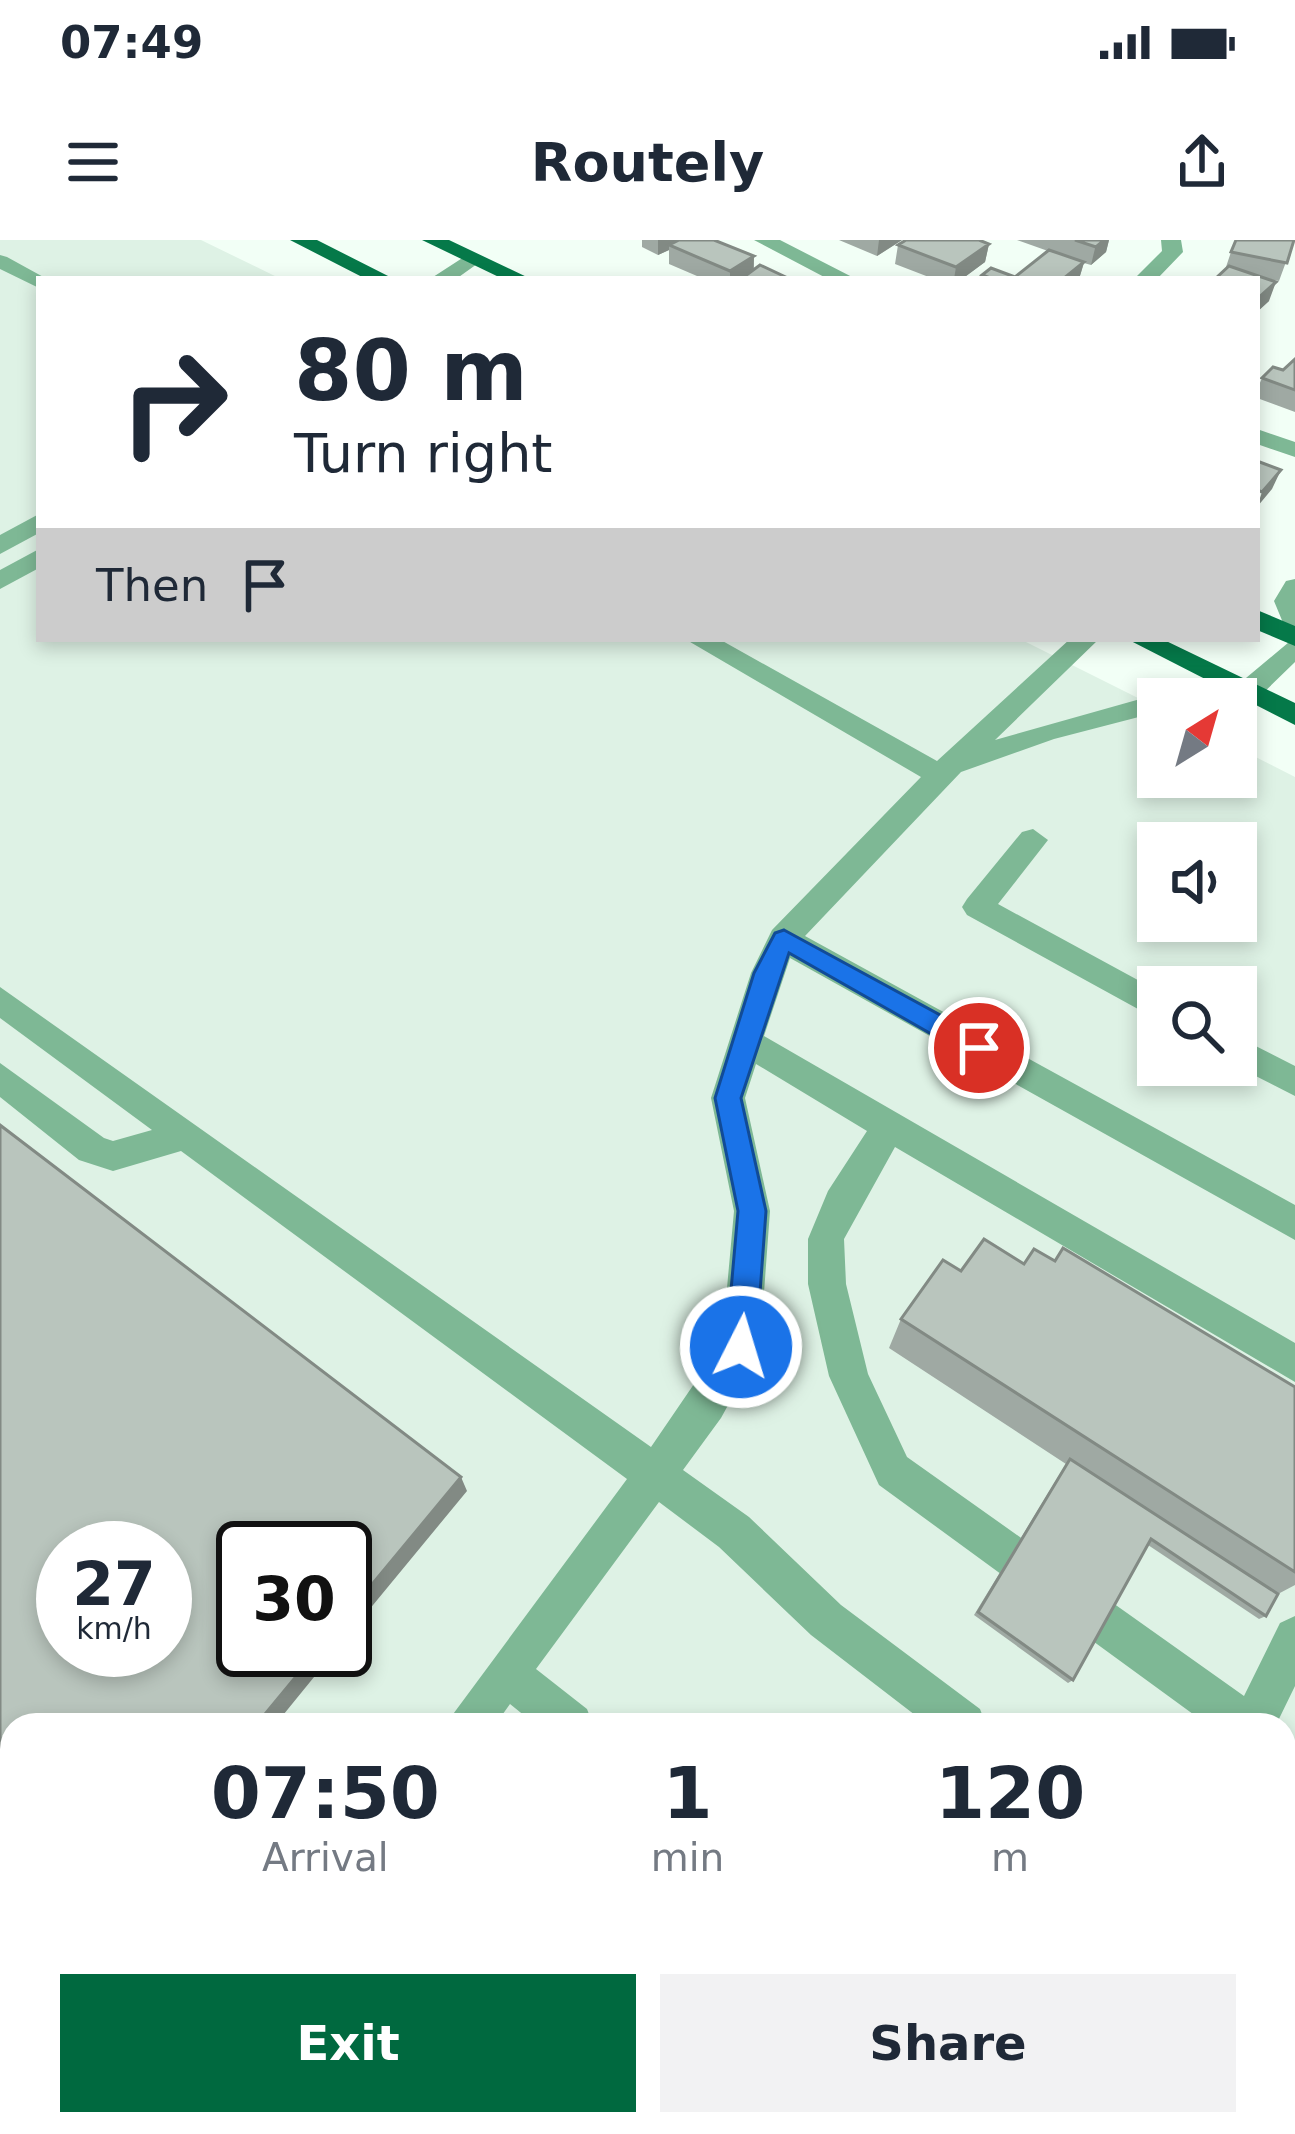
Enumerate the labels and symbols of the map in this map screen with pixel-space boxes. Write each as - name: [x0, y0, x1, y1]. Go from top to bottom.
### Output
- north arrow: [1137, 678, 1257, 798]
- pin: [928, 997, 1030, 1099]
- position arrow: [678, 1284, 804, 1410]
- speed limit sign: 30: [216, 1521, 372, 1677]

